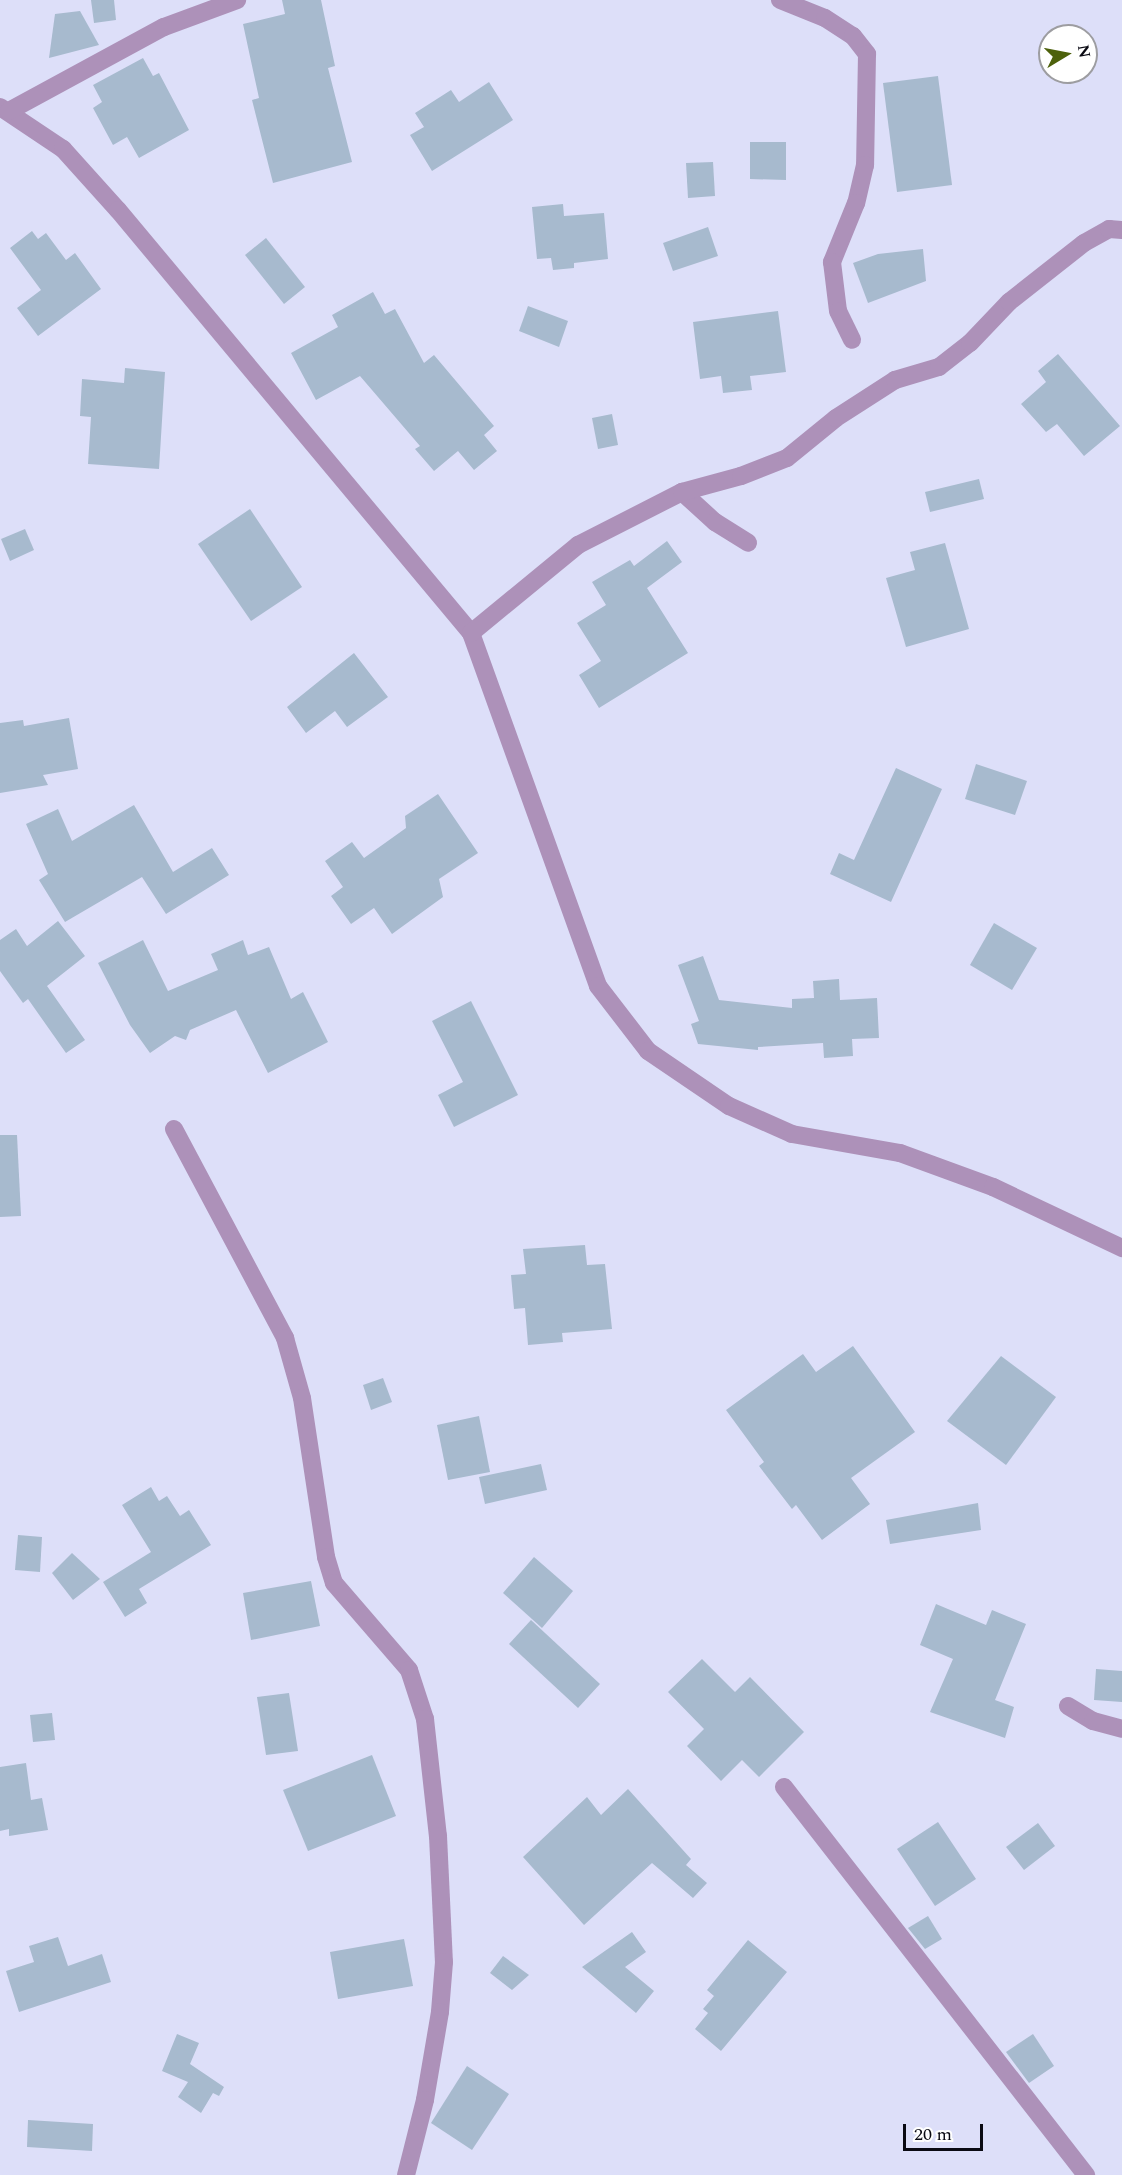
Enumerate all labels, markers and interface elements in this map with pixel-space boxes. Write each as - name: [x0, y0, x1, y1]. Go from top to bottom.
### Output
- north arrow: [1038, 24, 1098, 84]
- text: N: [1071, 43, 1097, 60]
- scale bar: [906, 2112, 986, 2150]
- text: 20 m: [914, 2121, 952, 2148]

